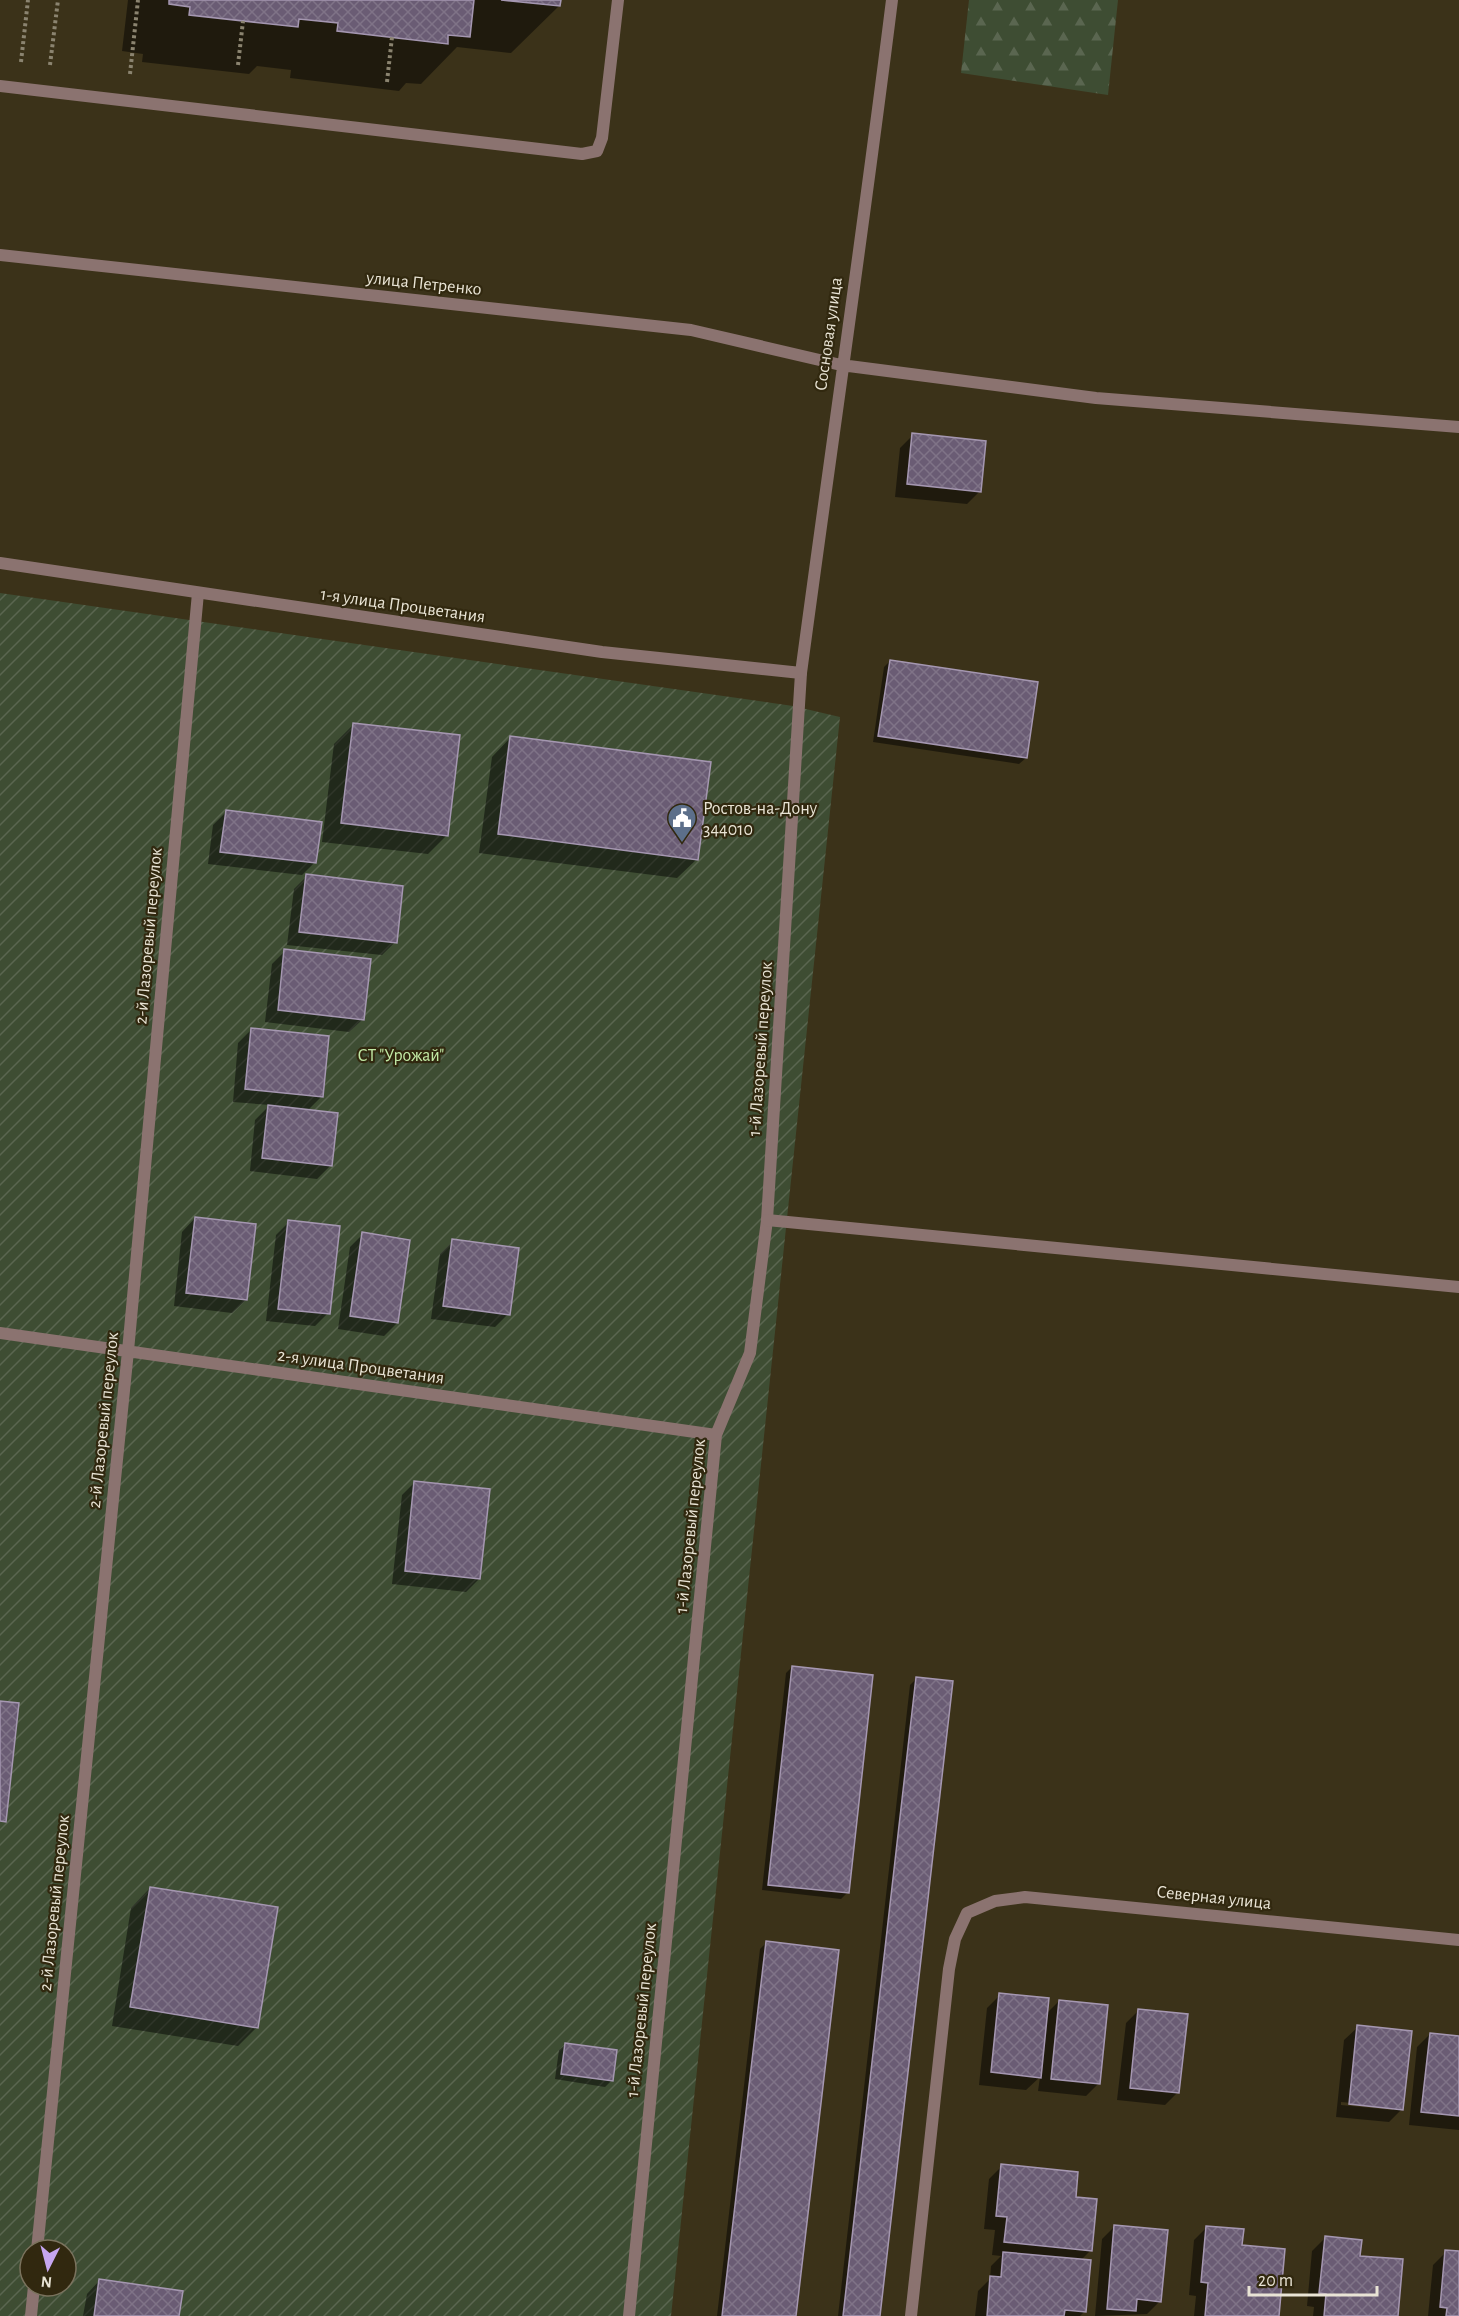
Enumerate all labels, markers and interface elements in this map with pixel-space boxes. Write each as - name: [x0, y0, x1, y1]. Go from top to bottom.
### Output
- street label: улица Петренко: [364, 269, 482, 299]
- street label: Сосновая улица: [812, 276, 846, 392]
- street label: 1-я улица Процветания: [319, 586, 486, 626]
- place label: Ростов-на-Дону 344010: [703, 800, 818, 839]
- public building icon: Ростов-на-Дону 344010: [666, 802, 698, 844]
- street label: 2-й Лазоревый переулок: [132, 846, 166, 1025]
- street label: 1-й Лазоревый переулок: [746, 960, 776, 1137]
- park label: СТ "Урожай": [358, 1047, 444, 1065]
- street label: 2-й Лазоревый переулок: [86, 1330, 122, 1509]
- street label: 2-я улица Процветания: [276, 1346, 445, 1388]
- street label: 1-й Лазоревый переулок: [673, 1437, 709, 1614]
- street label: 2-й Лазоревый переулок: [37, 1813, 73, 1992]
- street label: Северная улица: [1156, 1883, 1272, 1913]
- street label: 1-й Лазоревый переулок: [624, 1921, 660, 2098]
- north arrow: [18, 2238, 78, 2298]
- scale bar: [1249, 2259, 1376, 2297]
- text: 20 m: [1258, 2272, 1293, 2290]
- text: N: [40, 2273, 53, 2290]

